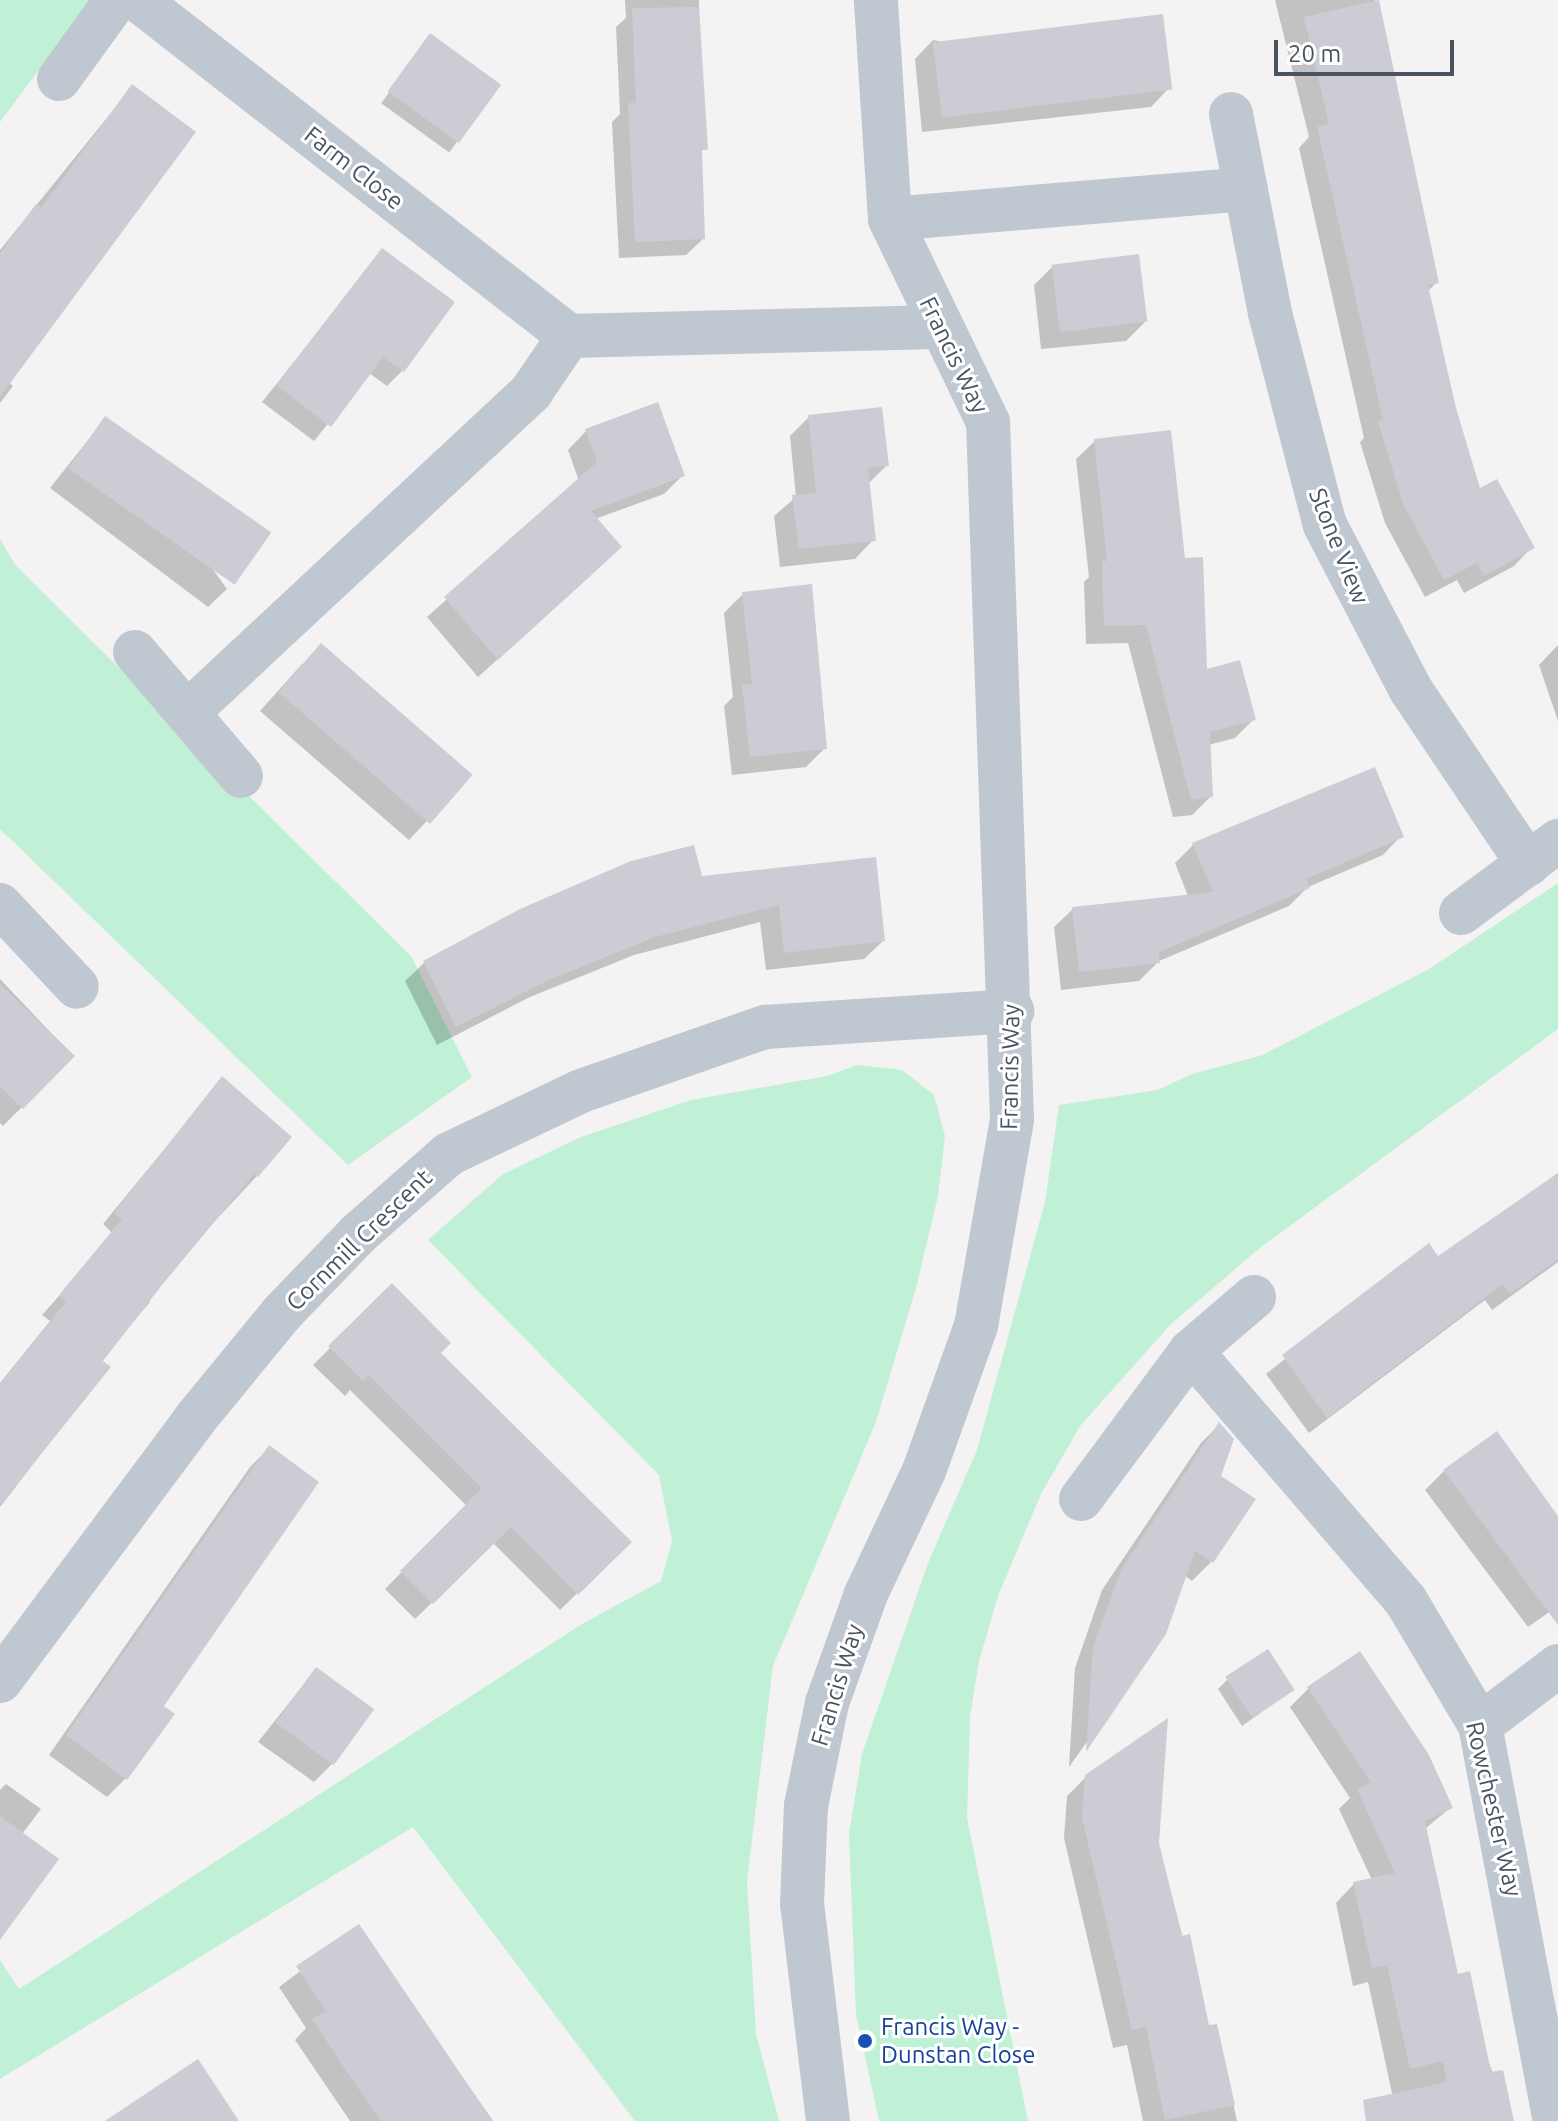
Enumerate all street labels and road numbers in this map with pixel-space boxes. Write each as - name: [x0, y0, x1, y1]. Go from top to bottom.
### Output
- street label: Farm Close: [299, 120, 409, 216]
- street label: Francis Way: [913, 292, 995, 418]
- street label: Stone View: [1303, 484, 1375, 608]
- street label: Francis Way: [995, 1004, 1025, 1130]
- street label: Cornmill Crescent: [280, 1163, 438, 1317]
- street label: Francis Way: [805, 1621, 869, 1749]
- street label: Rowchester Way: [1460, 1719, 1528, 1899]

